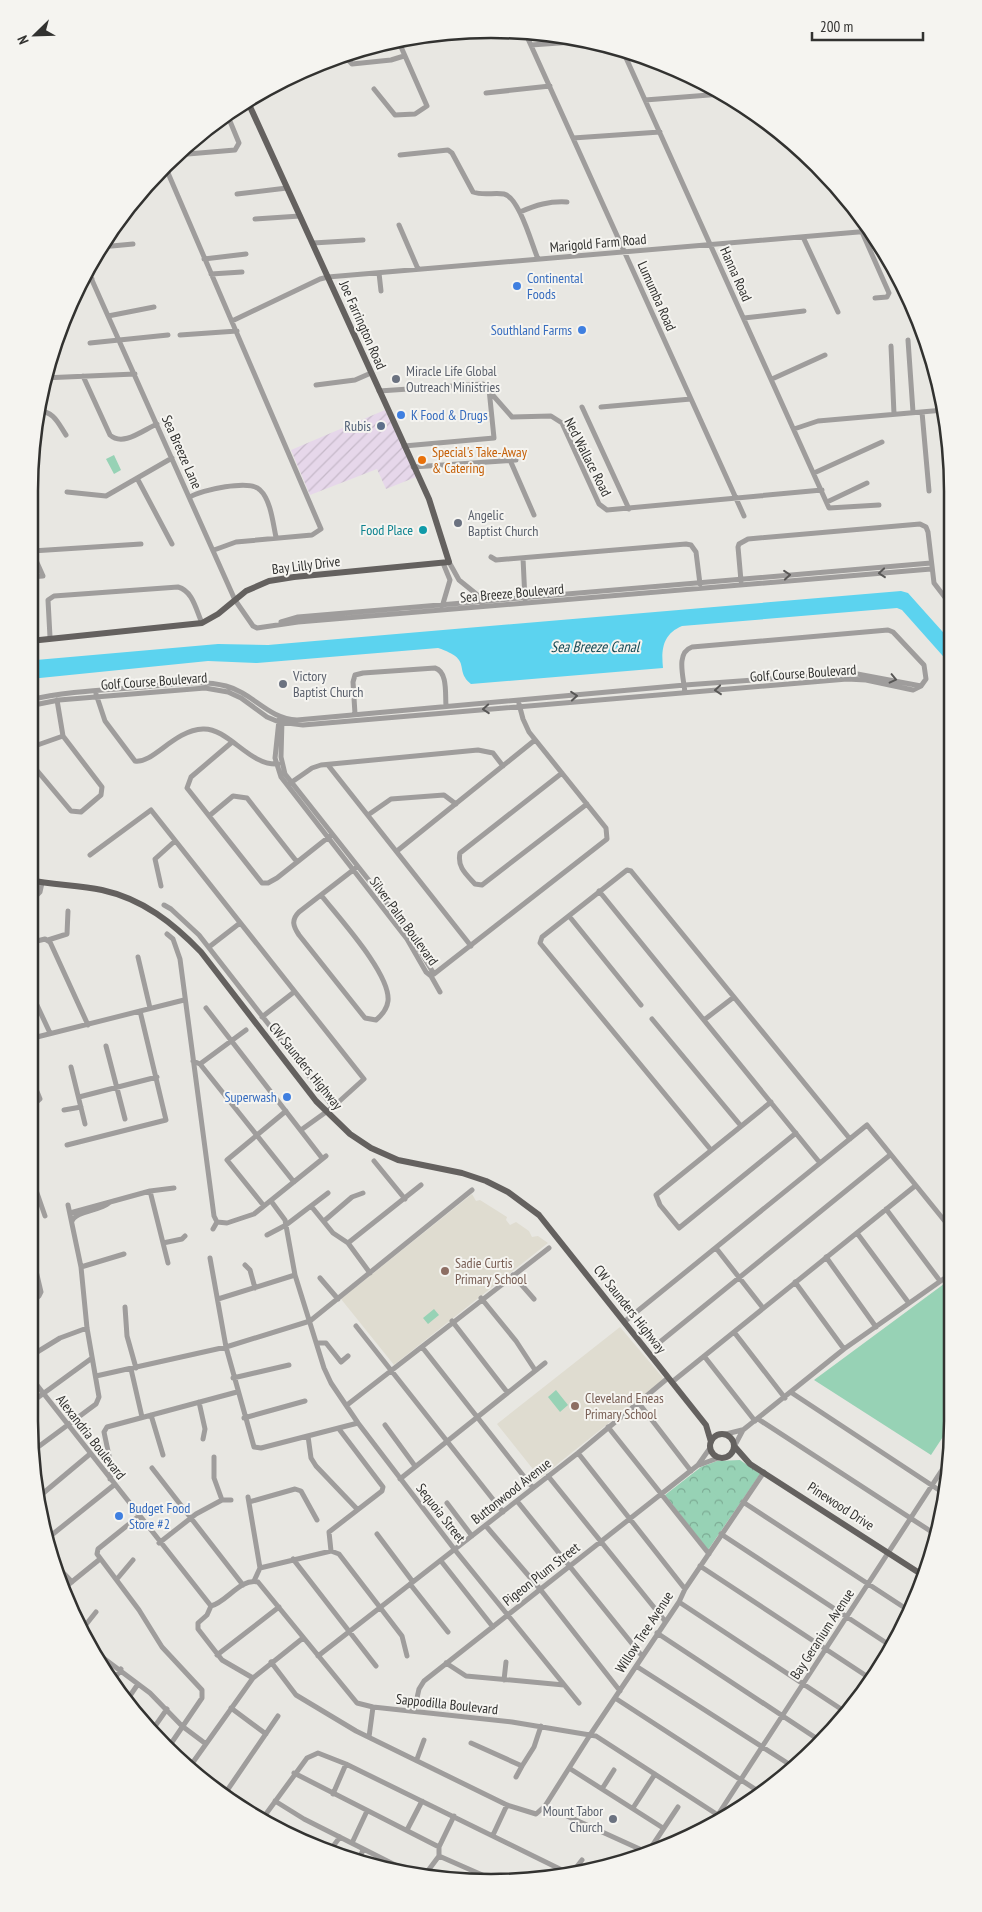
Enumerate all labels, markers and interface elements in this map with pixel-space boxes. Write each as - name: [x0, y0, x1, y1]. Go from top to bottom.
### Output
- north arrow: [10, 10, 60, 60]
- scale bar: [812, 10, 923, 42]
- text: 200 m: [820, 17, 853, 36]
- text: N: [13, 33, 33, 47]
- street label: Marigold Farm Road: [549, 230, 647, 256]
- street label: Hanna Road: [716, 244, 756, 304]
- street label: Lumumba Road: [634, 258, 680, 334]
- place label: Continental Foods: [527, 269, 584, 303]
- street label: Joe Farrington Road: [335, 277, 391, 372]
- marker: Continental Foods: [511, 280, 523, 292]
- place label: Southland Farms: [491, 321, 572, 339]
- marker: Southland Farms: [576, 324, 588, 336]
- place label: Miracle Life Global Outreach Ministries: [406, 362, 500, 396]
- marker: Miracle Life Global Outreach Ministries: [390, 373, 402, 385]
- place label: K Food & Drugs: [411, 406, 488, 424]
- marker: K Food & Drugs: [395, 409, 407, 421]
- street label: Sea Breeze Lane: [158, 412, 206, 492]
- street label: Ned Wallace Road: [560, 415, 616, 499]
- place label: Rubis: [344, 417, 371, 435]
- marker: Rubis: [375, 420, 387, 432]
- place label: Special's Take-Away & Catering: [432, 443, 528, 477]
- marker: Special's Take-Away & Catering: [416, 454, 428, 466]
- place label: Angelic Baptist Church: [468, 506, 538, 540]
- marker: Angelic Baptist Church: [452, 517, 464, 529]
- place label: Food Place: [360, 521, 413, 539]
- marker: Food Place: [417, 524, 429, 536]
- street label: Bay Lilly Drive: [271, 552, 341, 578]
- one-way arrow: [878, 568, 886, 579]
- one-way arrow: [784, 570, 792, 581]
- street label: Sea Breeze Boulevard: [459, 579, 565, 607]
- water label: Sea Breeze Canal: [551, 637, 641, 656]
- street label: Golf Course Boulevard: [749, 660, 857, 686]
- place label: Victory Baptist Church: [292, 667, 363, 701]
- street label: Golf Course Boulevard: [100, 668, 208, 694]
- one-way arrow: [888, 674, 897, 684]
- marker: Victory Baptist Church: [277, 678, 289, 690]
- one-way arrow: [714, 684, 722, 695]
- one-way arrow: [570, 691, 578, 702]
- one-way arrow: [482, 704, 490, 715]
- street label: Silver Palm Boulevard: [366, 873, 442, 969]
- street label: CW Saunders Highway: [265, 1019, 347, 1114]
- place label: Superwash: [224, 1088, 277, 1106]
- marker: Superwash: [281, 1091, 293, 1103]
- place label: Sadie Curtis Primary School: [455, 1254, 527, 1288]
- street label: CW Saunders Highway: [590, 1261, 671, 1357]
- marker: Sadie Curtis Primary School: [439, 1265, 451, 1277]
- place label: Cleveland Eneas Primary School: [585, 1389, 664, 1423]
- street label: Alexandria Boulevard: [52, 1391, 130, 1483]
- marker: Cleveland Eneas Primary School: [569, 1400, 581, 1412]
- street label: Buttonwood Avenue: [467, 1454, 555, 1528]
- street label: Pinewood Drive: [804, 1478, 878, 1534]
- street label: Sequoia Street: [412, 1480, 470, 1546]
- place label: Budget Food Store #2: [129, 1499, 190, 1533]
- marker: Budget Food Store #2: [113, 1510, 125, 1522]
- street label: Pigeon Plum Street: [499, 1538, 583, 1610]
- street label: Bay Geranium Avenue: [786, 1585, 858, 1683]
- street label: Willow Tree Avenue: [611, 1588, 677, 1676]
- street label: Sappodilla Boulevard: [395, 1690, 499, 1718]
- place label: Mount Tabor Church: [543, 1802, 603, 1836]
- marker: Mount Tabor Church: [607, 1813, 619, 1825]

